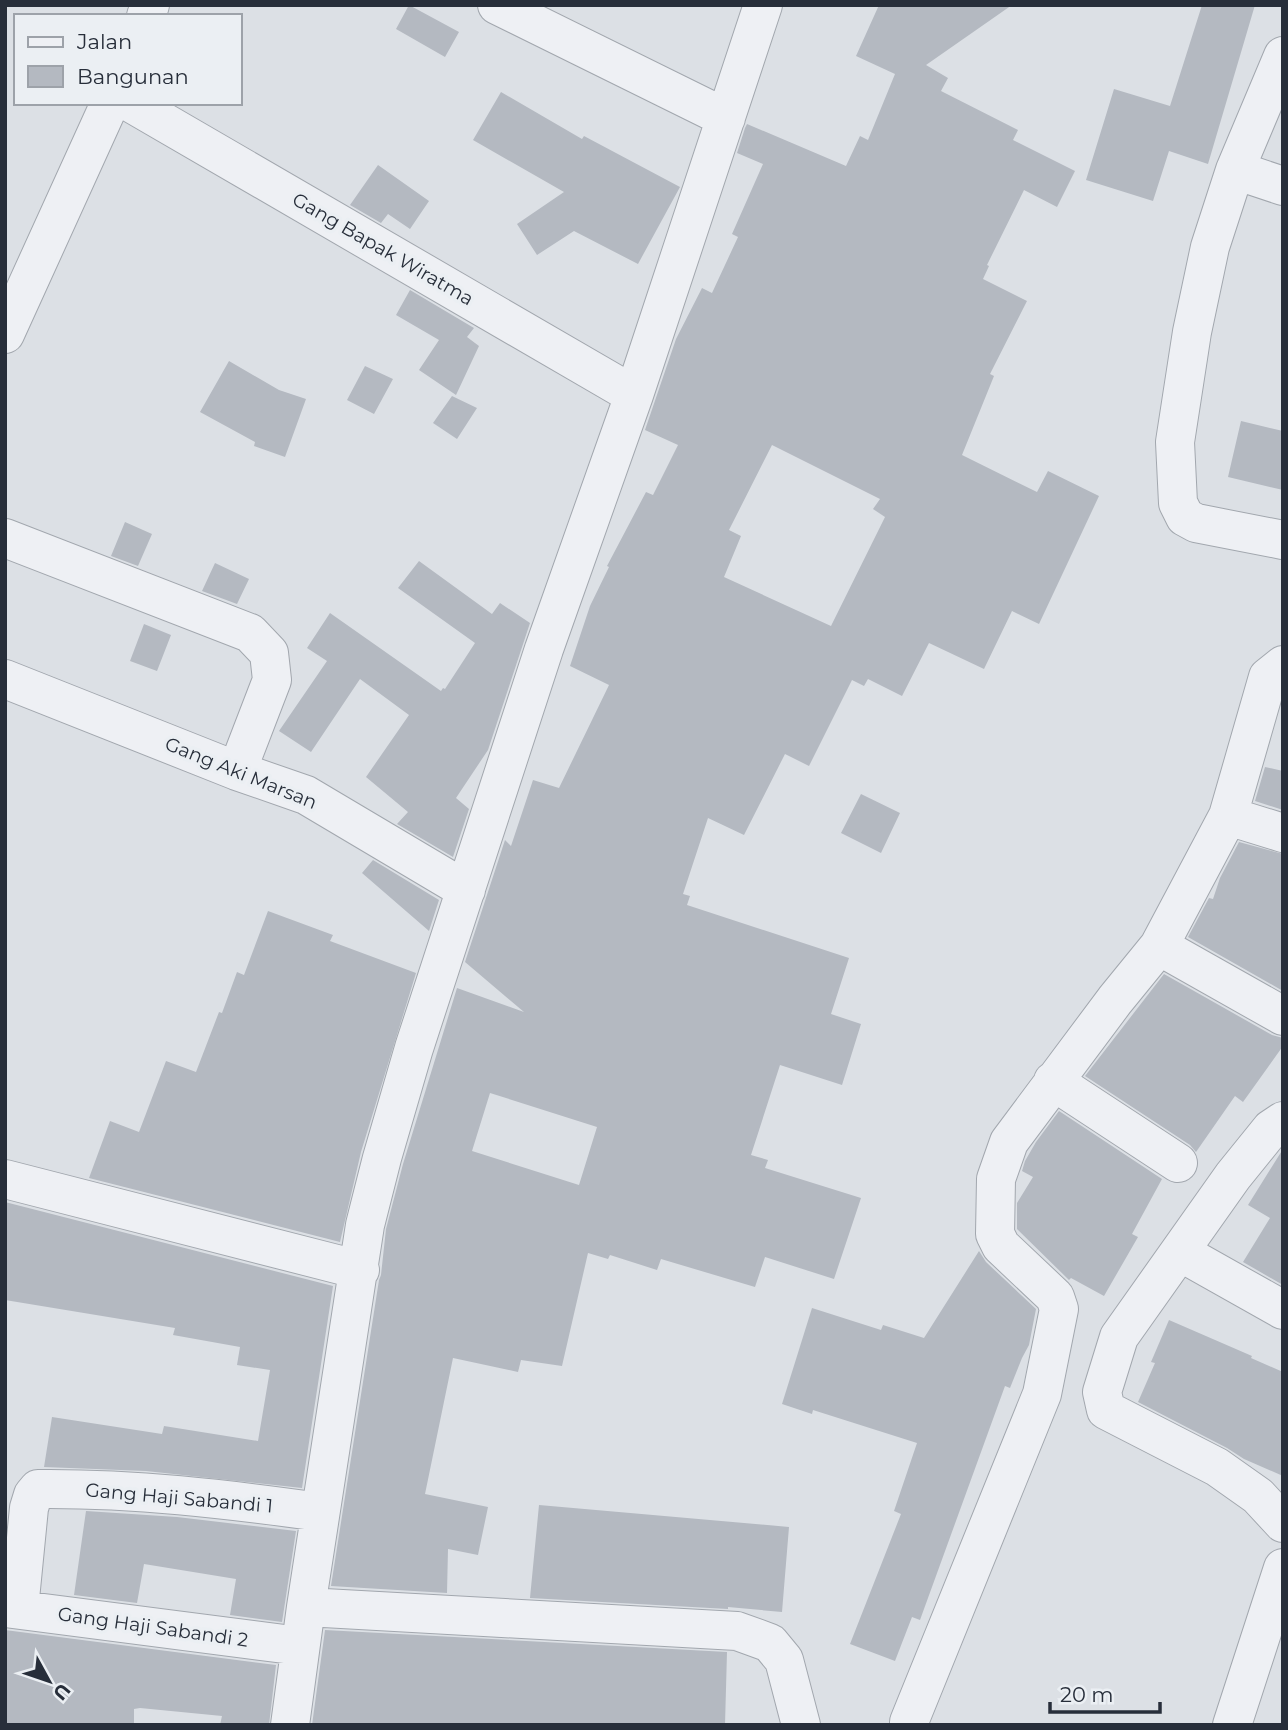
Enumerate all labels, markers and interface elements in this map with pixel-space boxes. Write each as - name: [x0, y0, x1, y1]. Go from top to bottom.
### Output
- legend: [14, 14, 242, 105]
- text: Jalan: [76, 29, 132, 54]
- text: Bangunan: [77, 64, 189, 89]
- street label: Gang Bapak Wiratma: [288, 188, 478, 310]
- street label: Gang Aki Marsan: [162, 732, 320, 814]
- street label: Gang Haji Sabandi 1: [84, 1478, 274, 1518]
- street label: Gang Haji Sabandi 2: [56, 1602, 250, 1652]
- north arrow: [14, 1646, 84, 1716]
- scale bar: [1050, 1670, 1160, 1714]
- text: U: [48, 1678, 75, 1705]
- text: 20 m: [1060, 1682, 1114, 1707]

